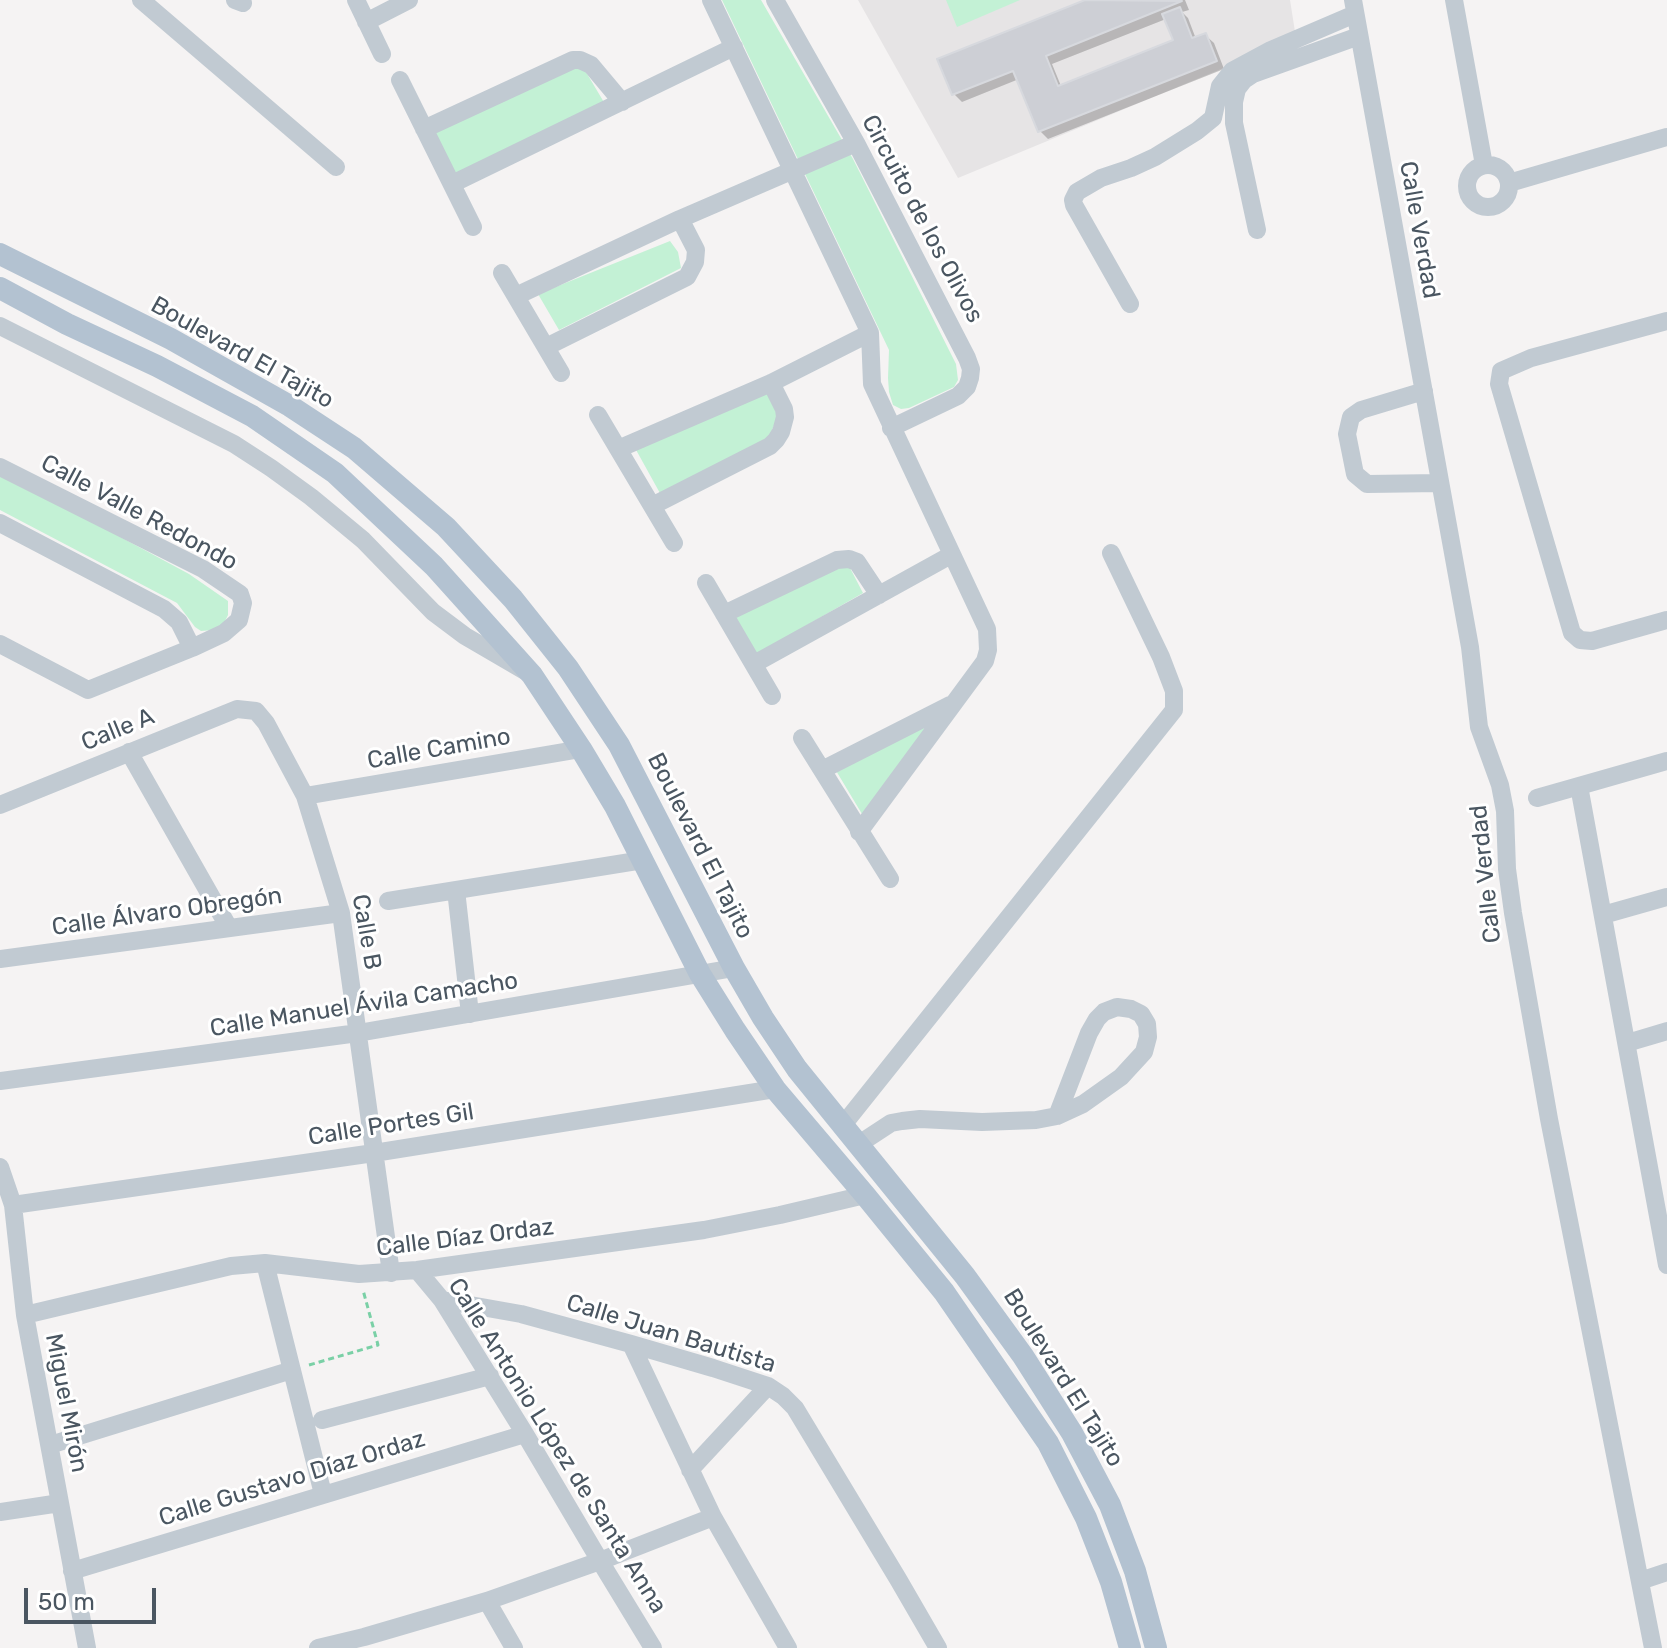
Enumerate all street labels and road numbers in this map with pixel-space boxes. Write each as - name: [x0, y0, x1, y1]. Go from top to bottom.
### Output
- street label: Circuito de los Olivos: [855, 110, 989, 328]
- street label: Calle Verdad: [1393, 159, 1445, 301]
- street label: Boulevard El Tajito: [146, 291, 338, 415]
- street label: Calle Valle Redondo: [36, 449, 242, 577]
- street label: Calle A: [77, 702, 159, 758]
- street label: Calle Camino: [365, 722, 513, 776]
- street label: Boulevard El Tajito: [641, 748, 759, 944]
- street label: Calle Verdad: [1464, 803, 1508, 945]
- street label: Calle Álvaro Obregón: [50, 882, 284, 942]
- street label: Calle B: [345, 892, 387, 972]
- street label: Calle Manuel Ávila Camacho: [208, 966, 520, 1044]
- street label: Calle Portes Gil: [306, 1098, 476, 1152]
- street label: Calle Díaz Ordaz: [375, 1213, 555, 1263]
- street label: Calle Antonio López de Santa Anna: [442, 1273, 672, 1619]
- street label: Boulevard El Tajito: [997, 1284, 1129, 1472]
- street label: Calle Juan Bautista: [563, 1288, 779, 1380]
- street label: Miguel Mirón: [38, 1331, 94, 1475]
- street label: Calle Gustavo Díaz Ordaz: [155, 1425, 429, 1533]

